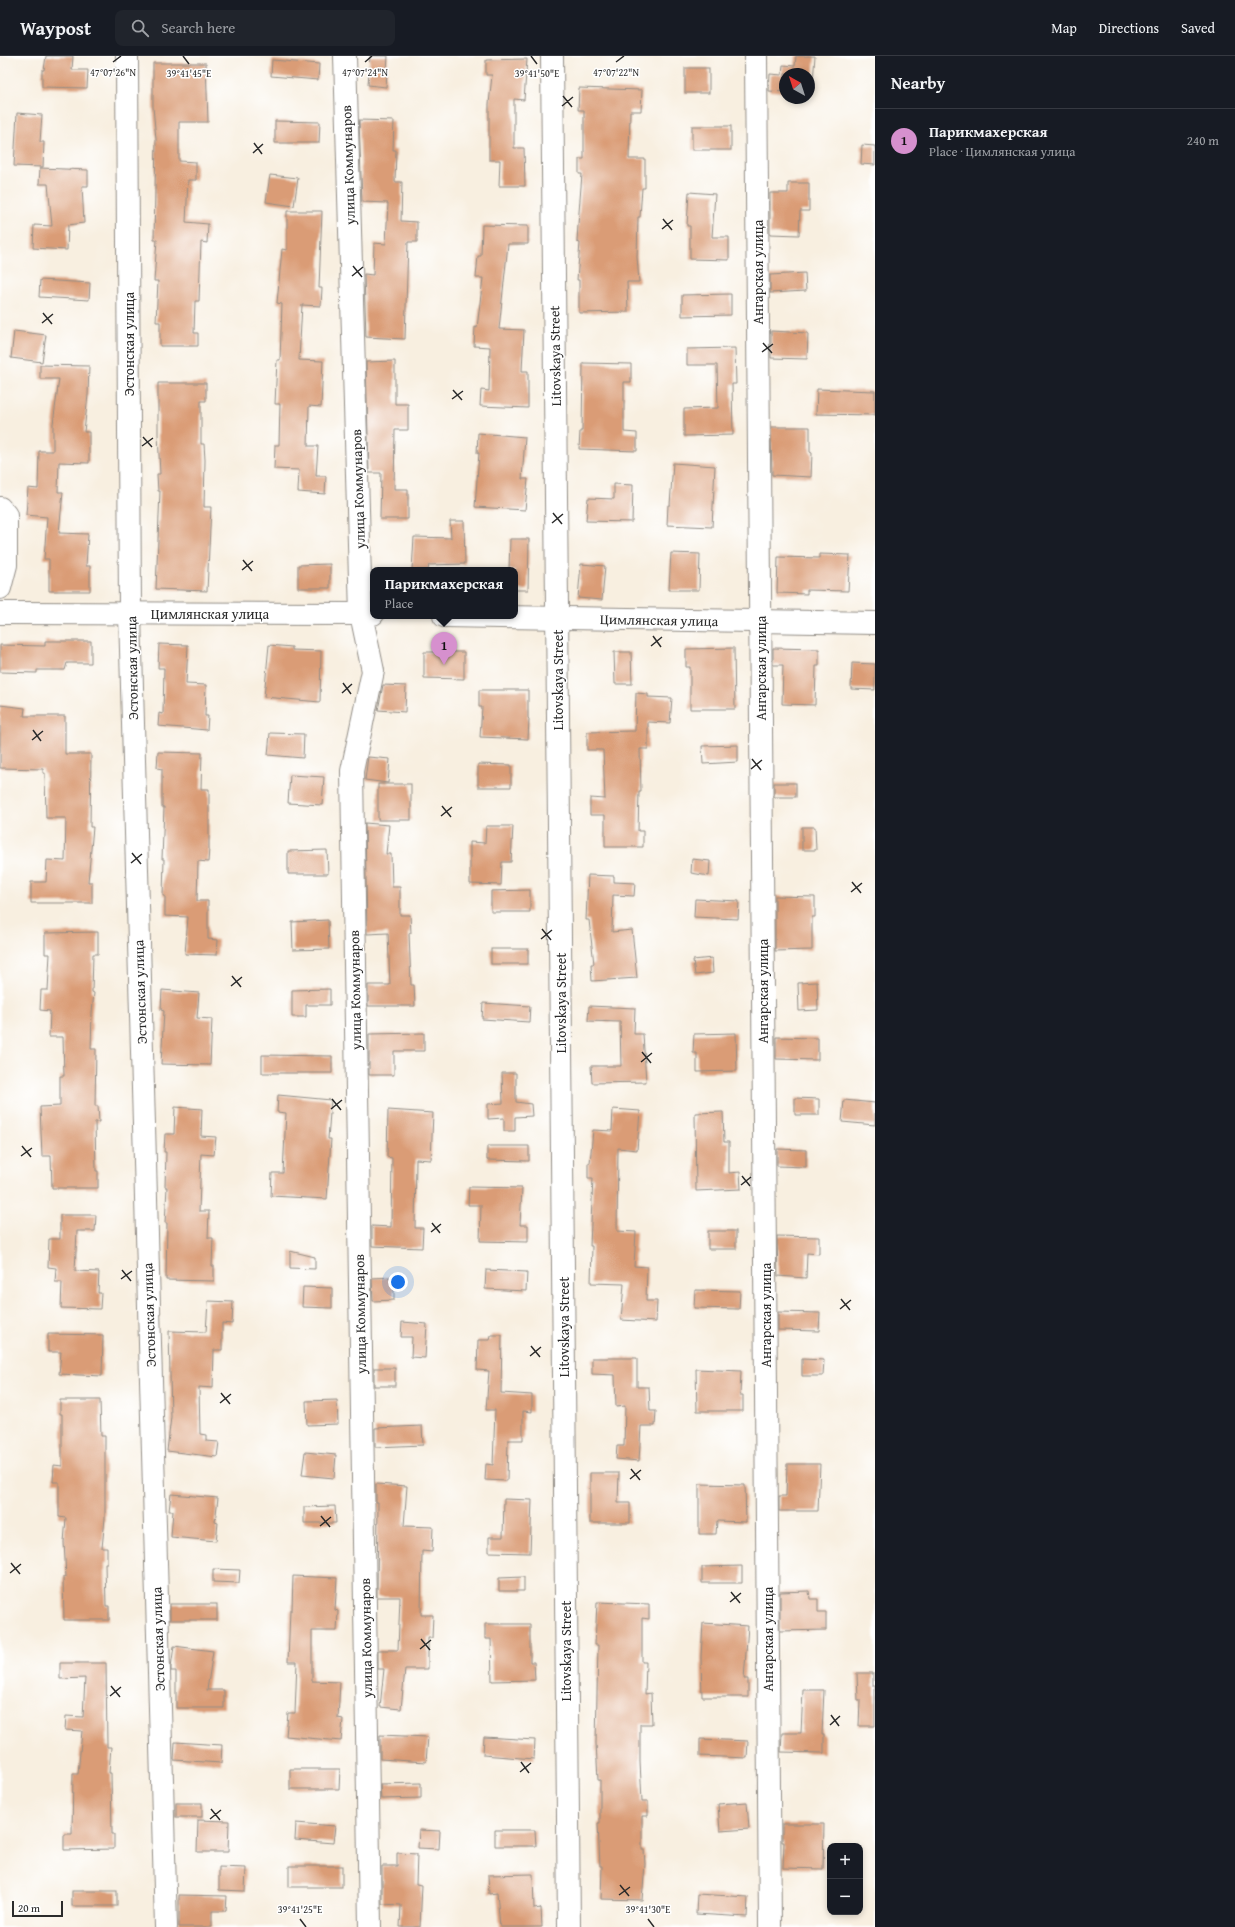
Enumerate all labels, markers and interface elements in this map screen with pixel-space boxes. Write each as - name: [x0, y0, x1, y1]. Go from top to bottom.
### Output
- search box: [115, 10, 395, 46]
- text: Waypost: [20, 14, 91, 42]
- icon: search: [129, 17, 151, 39]
- text: Search here: [161, 17, 235, 38]
- text: Map: [1051, 18, 1077, 38]
- text: Directions: [1099, 18, 1159, 38]
- text: Saved: [1181, 18, 1215, 38]
- text: 47°07'26"N: [90, 65, 136, 80]
- text: 47°07'24"N: [342, 65, 388, 80]
- text: 47°07'22"N: [593, 65, 639, 80]
- text: 39°41'45"E: [167, 66, 211, 81]
- text: 39°41'50"E: [515, 66, 559, 81]
- north arrow: [779, 68, 815, 104]
- text: Nearby: [891, 70, 945, 95]
- street label: улица Коммунаров: [336, 104, 360, 226]
- text: Парикмахерская: [929, 121, 1047, 142]
- text: 1: [901, 131, 907, 150]
- text: 240 m: [1187, 131, 1219, 150]
- text: Place · Цимлянская улица: [929, 142, 1076, 161]
- street label: Ангарская улица: [748, 219, 768, 324]
- street label: Эстонская улица: [119, 291, 139, 396]
- street label: Litovskaya Street: [544, 305, 566, 407]
- street label: улица Коммунаров: [346, 428, 370, 550]
- popup: [370, 567, 518, 619]
- text: Парикмахерская: [385, 573, 503, 594]
- text: Place: [385, 594, 413, 613]
- street label: Цимлянская улица: [151, 604, 270, 624]
- street label: Цимлянская улица: [600, 609, 719, 631]
- street label: Эстонская улица: [121, 615, 143, 720]
- street label: Ангарская улица: [751, 615, 771, 720]
- street label: Litovskaya Street: [548, 630, 568, 730]
- pin: 1: [431, 632, 457, 665]
- street label: улица Коммунаров: [344, 930, 366, 1051]
- street label: Ангарская улица: [753, 938, 773, 1043]
- street label: Эстонская улица: [128, 939, 152, 1045]
- street label: Litovskaya Street: [551, 953, 571, 1053]
- street label: улица Коммунаров: [349, 1254, 371, 1375]
- street label: Эстонская улица: [137, 1262, 161, 1368]
- street label: Ангарская улица: [756, 1262, 776, 1367]
- your location: [388, 1272, 408, 1292]
- street label: Litovskaya Street: [554, 1277, 574, 1377]
- street label: улица Коммунаров: [355, 1578, 377, 1699]
- street label: Эстонская улица: [146, 1586, 170, 1692]
- street label: Ангарская улица: [758, 1586, 778, 1691]
- street label: Litovskaya Street: [556, 1601, 576, 1701]
- map controls: [827, 1843, 863, 1915]
- button: +: [827, 1843, 863, 1879]
- button: −: [827, 1879, 863, 1915]
- scale bar: [12, 1899, 63, 1918]
- text: 20 m: [18, 1900, 40, 1916]
- text: 39°41'25"E: [278, 1902, 322, 1917]
- text: 39°41'30"E: [626, 1902, 670, 1917]

